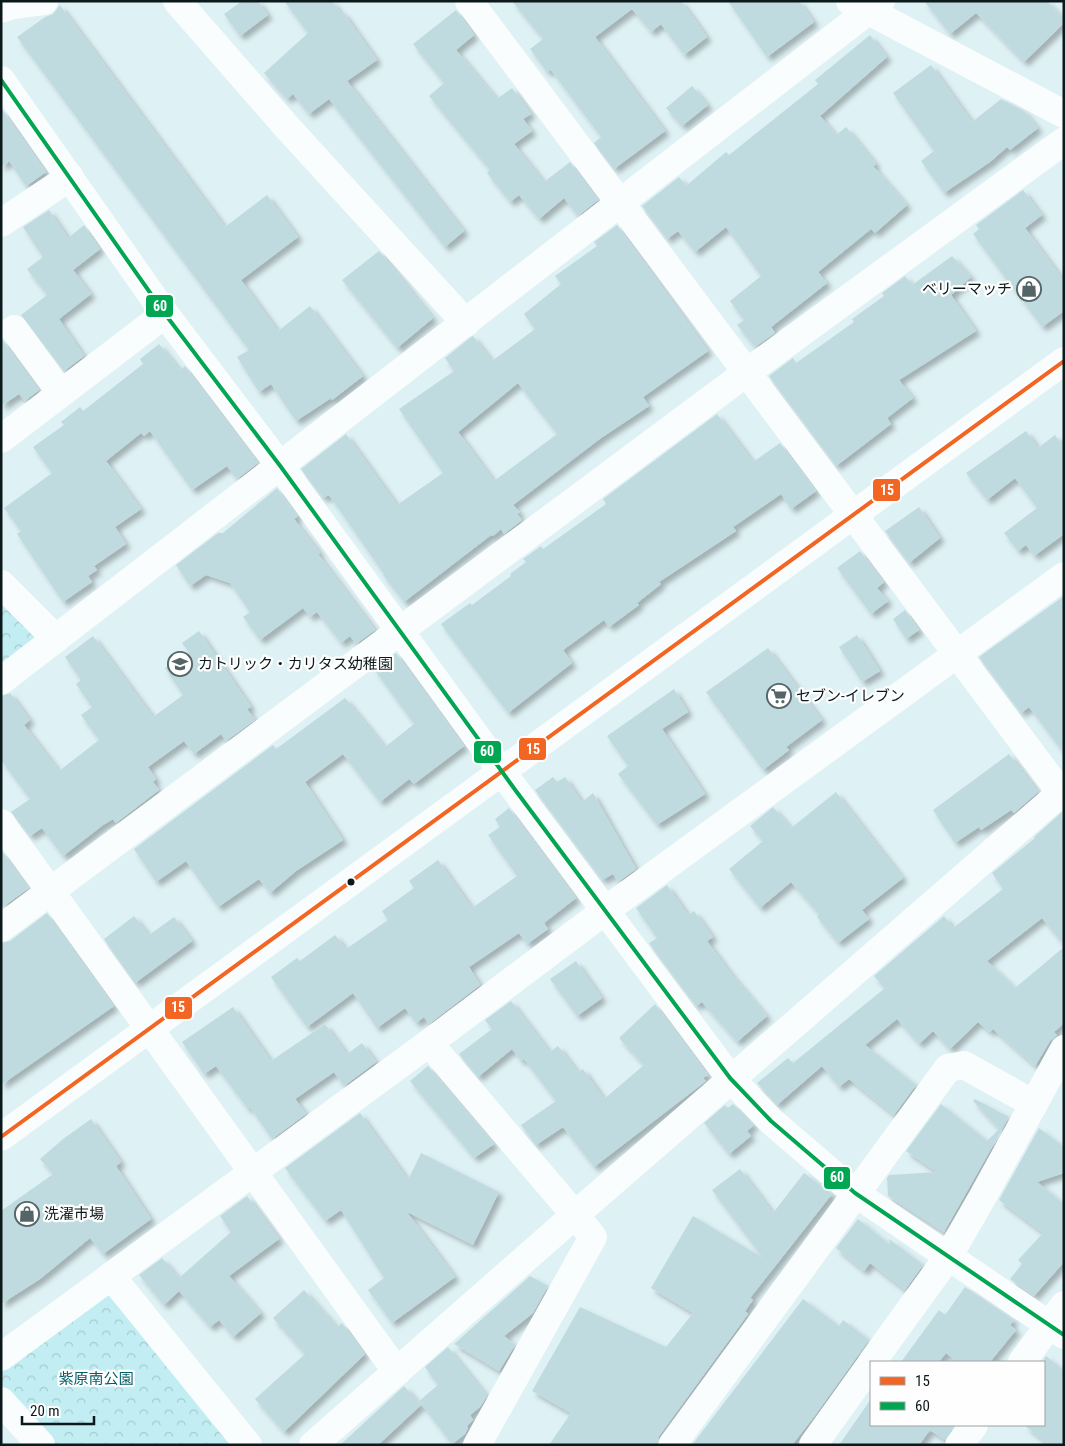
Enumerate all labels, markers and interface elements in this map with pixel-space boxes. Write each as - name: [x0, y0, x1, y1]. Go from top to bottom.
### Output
- shop icon: ベリーマッチ: [1016, 276, 1042, 302]
- place label: ベリーマッチ: [922, 280, 1012, 298]
- line badge: 60: [145, 294, 174, 318]
- text: 60: [153, 298, 167, 314]
- line badge: 15: [872, 478, 901, 502]
- text: 15: [880, 482, 894, 498]
- school or university icon: カトリック・カリタス幼稚園: [167, 651, 193, 677]
- place label: カトリック・カリタス幼稚園: [198, 655, 393, 673]
- supermarket icon: セブン-イレブン: [766, 683, 792, 709]
- place label: セブン-イレブン: [796, 687, 905, 705]
- line badge: 15: [518, 737, 547, 761]
- line badge: 60: [473, 740, 502, 764]
- text: 15: [526, 741, 540, 757]
- text: 60: [480, 743, 494, 759]
- unlabelled marker: [346, 877, 356, 887]
- line badge: 15: [164, 996, 193, 1020]
- text: 15: [171, 999, 185, 1015]
- line badge: 60: [823, 1166, 851, 1190]
- text: 60: [830, 1169, 844, 1185]
- shop icon: 洗濯市場: [14, 1201, 40, 1227]
- place label: 洗濯市場: [44, 1205, 104, 1223]
- legend: [870, 1361, 1045, 1426]
- park label: 紫原南公園: [58, 1370, 134, 1388]
- text: 15: [915, 1372, 930, 1390]
- scale bar: [22, 1394, 95, 1426]
- text: 60: [915, 1397, 930, 1415]
- text: 20 m: [30, 1402, 60, 1420]

